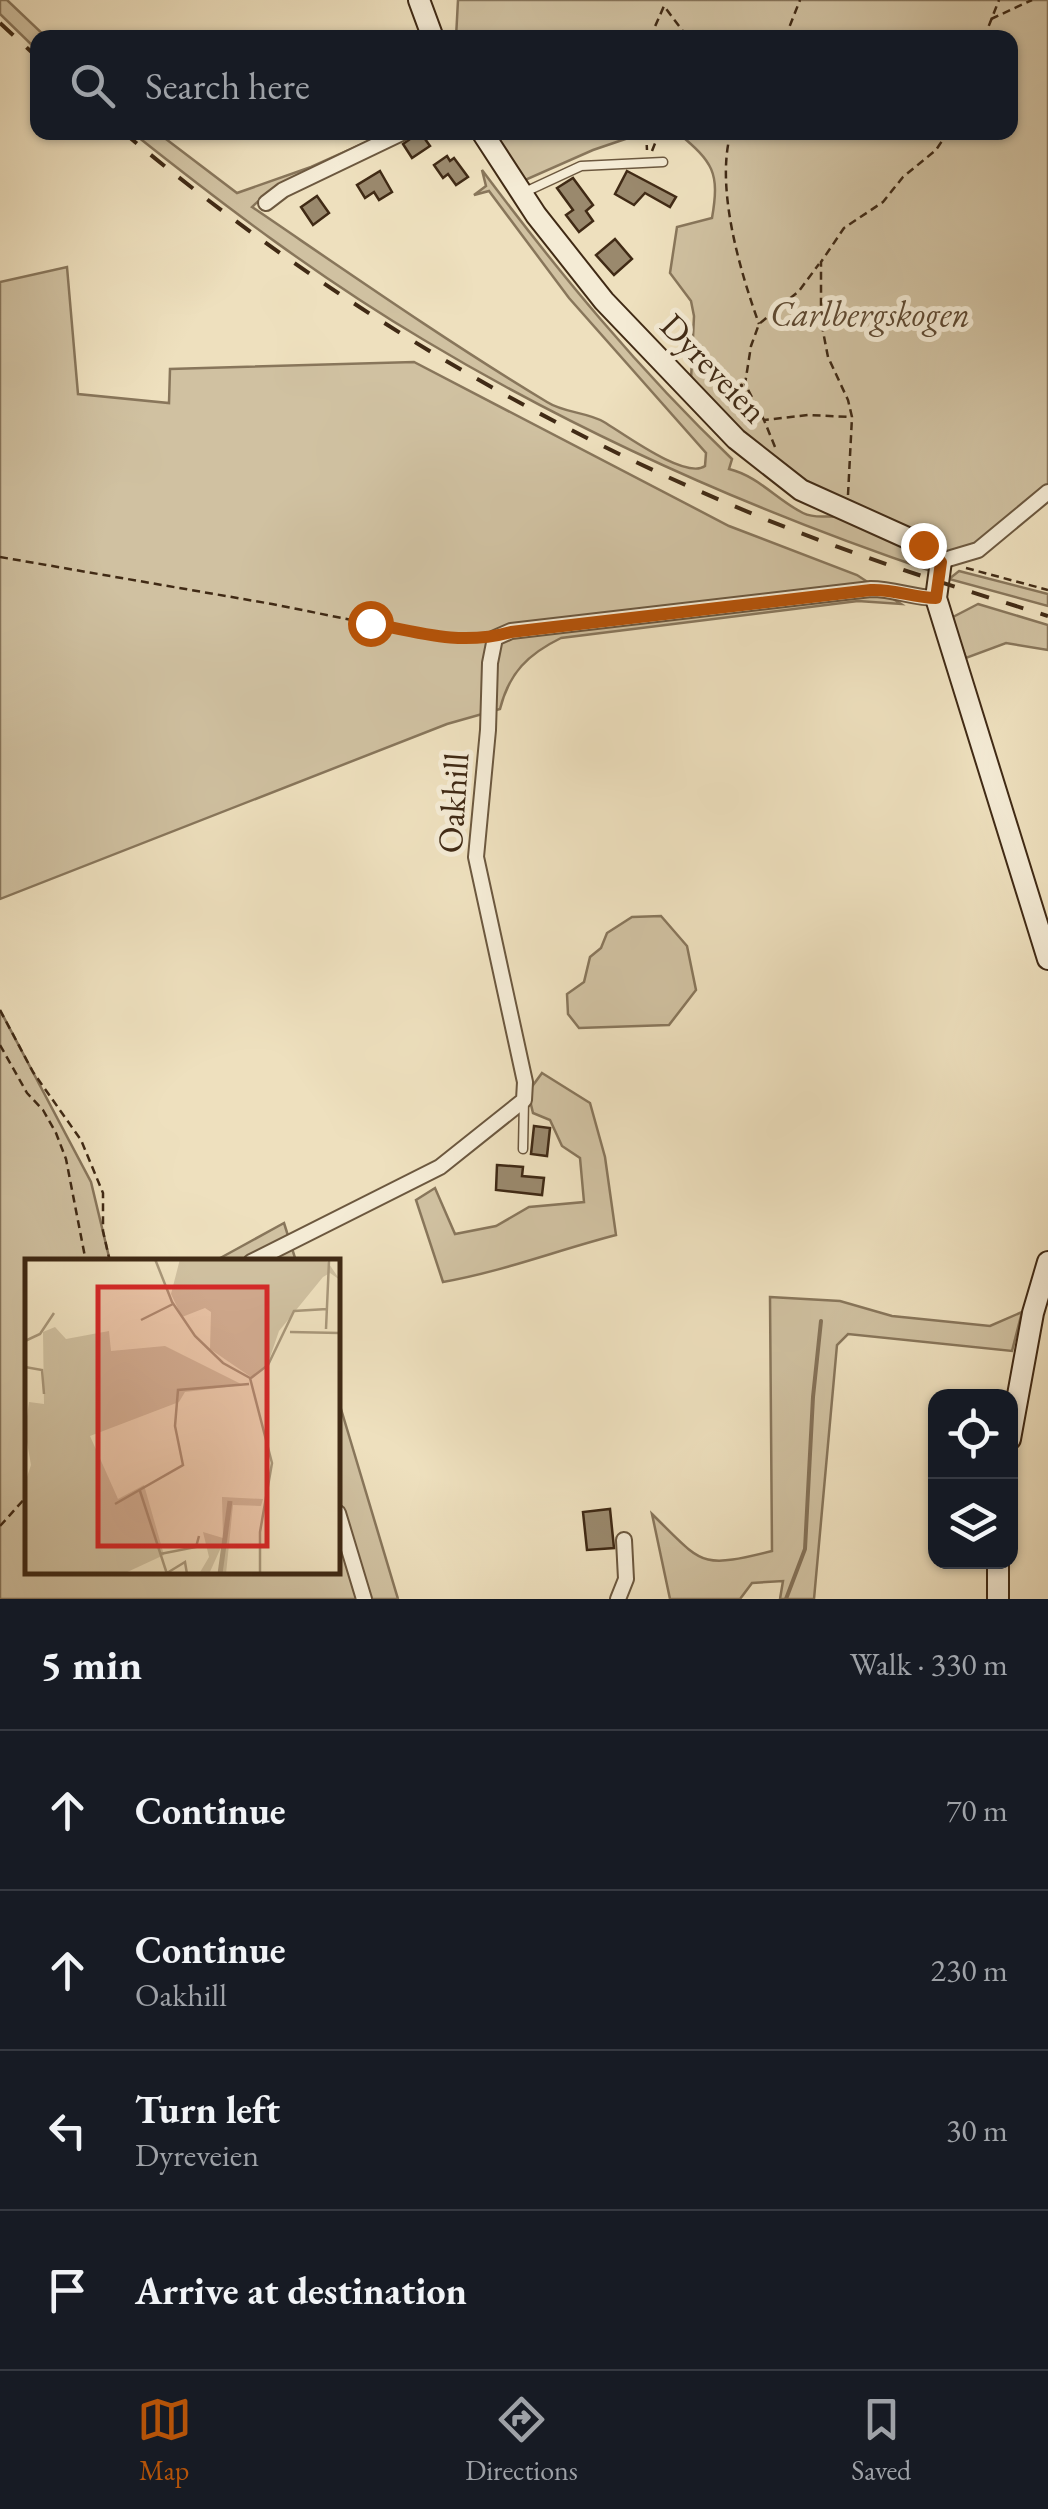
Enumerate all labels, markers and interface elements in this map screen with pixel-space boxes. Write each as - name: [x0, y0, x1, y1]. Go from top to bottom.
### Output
- search box: [30, 30, 1018, 140]
- icon: search: [65, 58, 120, 113]
- text: Search here: [145, 61, 310, 110]
- park label: Carlbergskogen: [770, 291, 970, 337]
- street label: Dyreveien: [651, 303, 778, 432]
- route end: [901, 523, 947, 569]
- route start: [348, 601, 394, 647]
- street label: Oakhill: [427, 751, 478, 855]
- inset map: [25, 1259, 340, 1574]
- map controls: [928, 1389, 1018, 1569]
- button: locate: [928, 1389, 1018, 1479]
- button: layers: [928, 1479, 1018, 1569]
- text: 5 min: [40, 1637, 142, 1692]
- text: Walk · 330 m: [850, 1643, 1008, 1685]
- icon: ahead: [40, 1783, 95, 1838]
- text: Continue: [135, 1786, 286, 1835]
- text: 70 m: [946, 1789, 1008, 1831]
- text: Continue: [135, 1925, 286, 1974]
- icon: ahead: [40, 1943, 95, 1998]
- text: 230 m: [931, 1949, 1008, 1991]
- text: Oakhill: [135, 1974, 227, 2016]
- text: Turn left: [135, 2085, 280, 2134]
- icon: left: [40, 2103, 95, 2158]
- text: 30 m: [946, 2109, 1008, 2151]
- text: Dyreveien: [135, 2134, 259, 2176]
- icon: arrive: [40, 2263, 95, 2318]
- text: Arrive at destination: [135, 2266, 467, 2315]
- tab: Map: [137, 2392, 192, 2488]
- tab: Directions: [465, 2392, 578, 2488]
- tab: Saved: [851, 2392, 911, 2488]

